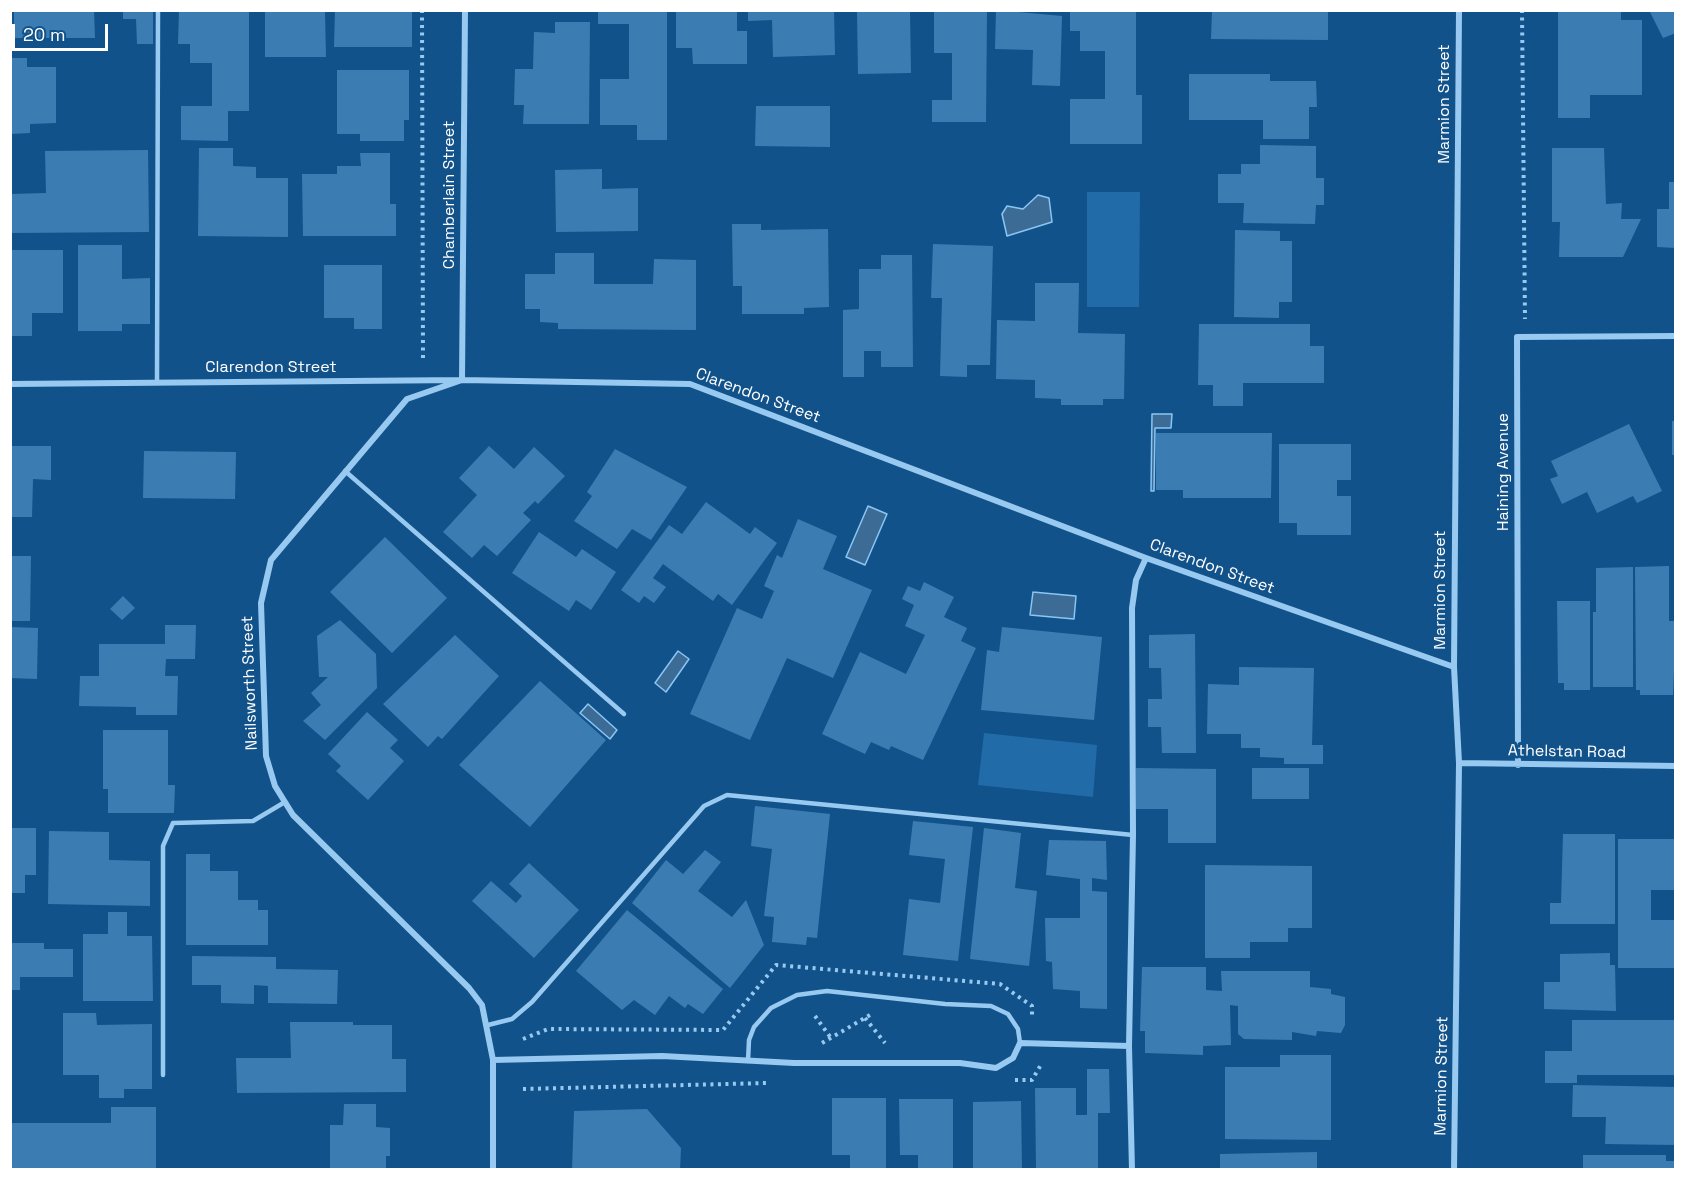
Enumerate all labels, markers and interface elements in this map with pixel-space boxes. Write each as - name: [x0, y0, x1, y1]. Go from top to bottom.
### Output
- scale bar: [15, 12, 111, 50]
- text: 20 m: [23, 23, 66, 46]
- street label: Marmion Street: [1435, 44, 1455, 164]
- street label: Chamberlain Street: [440, 121, 460, 269]
- street label: Clarendon Street: [205, 358, 337, 378]
- street label: Clarendon Street: [693, 365, 823, 427]
- street label: Haining Avenue: [1494, 413, 1514, 531]
- street label: Marmion Street: [1431, 530, 1451, 650]
- street label: Clarendon Street: [1147, 536, 1277, 598]
- street label: Nailsworth Street: [238, 615, 262, 751]
- street label: Athelstan Road: [1508, 741, 1626, 763]
- street label: Marmion Street: [1431, 1016, 1453, 1136]

